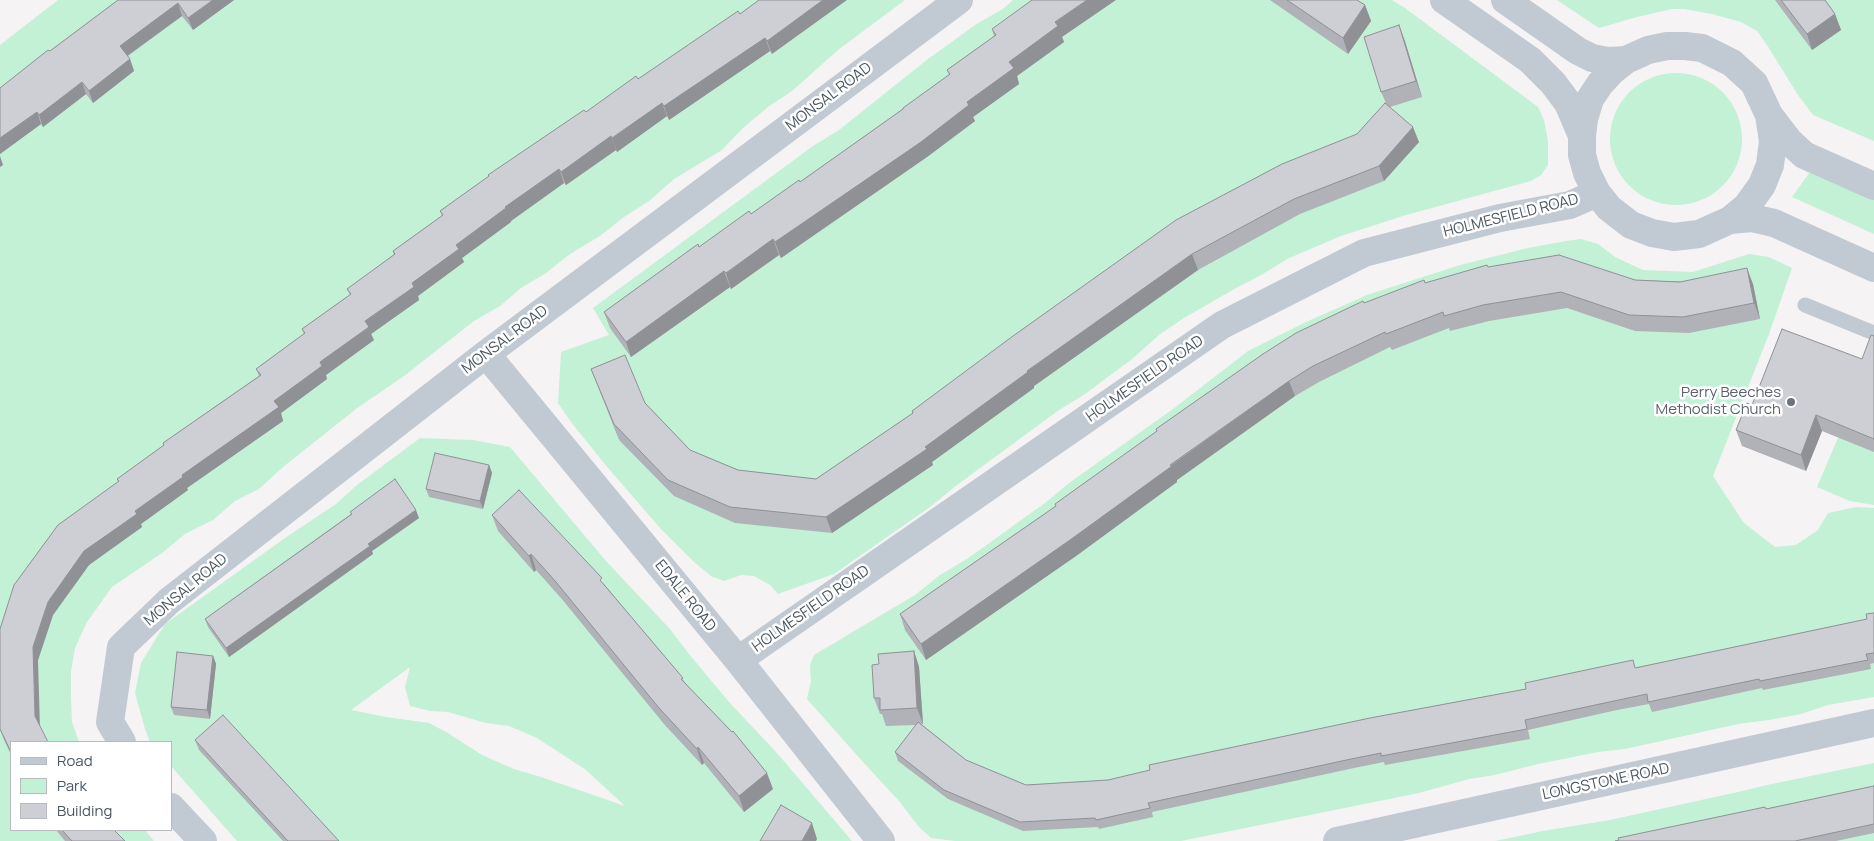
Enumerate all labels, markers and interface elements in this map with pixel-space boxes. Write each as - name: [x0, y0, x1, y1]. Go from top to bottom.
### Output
- street label: MONSAL ROAD: [783, 59, 875, 135]
- street label: HOLMESFIELD ROAD: [1442, 190, 1580, 242]
- street label: MONSAL ROAD: [459, 302, 551, 378]
- street label: HOLMESFIELD ROAD: [1083, 332, 1207, 426]
- place label: Perry Beeches Methodist Church: [1656, 384, 1781, 419]
- marker: Perry Beeches Methodist Church: [1785, 396, 1797, 408]
- street label: MONSAL ROAD: [141, 550, 231, 630]
- street label: EDALE ROAD: [651, 557, 719, 635]
- street label: HOLMESFIELD ROAD: [749, 562, 873, 656]
- legend: [10, 741, 172, 831]
- text: Road: [57, 750, 93, 771]
- street label: LONGSTONE ROAD: [1541, 760, 1671, 804]
- text: Park: [57, 775, 87, 796]
- text: Building: [57, 800, 112, 821]

